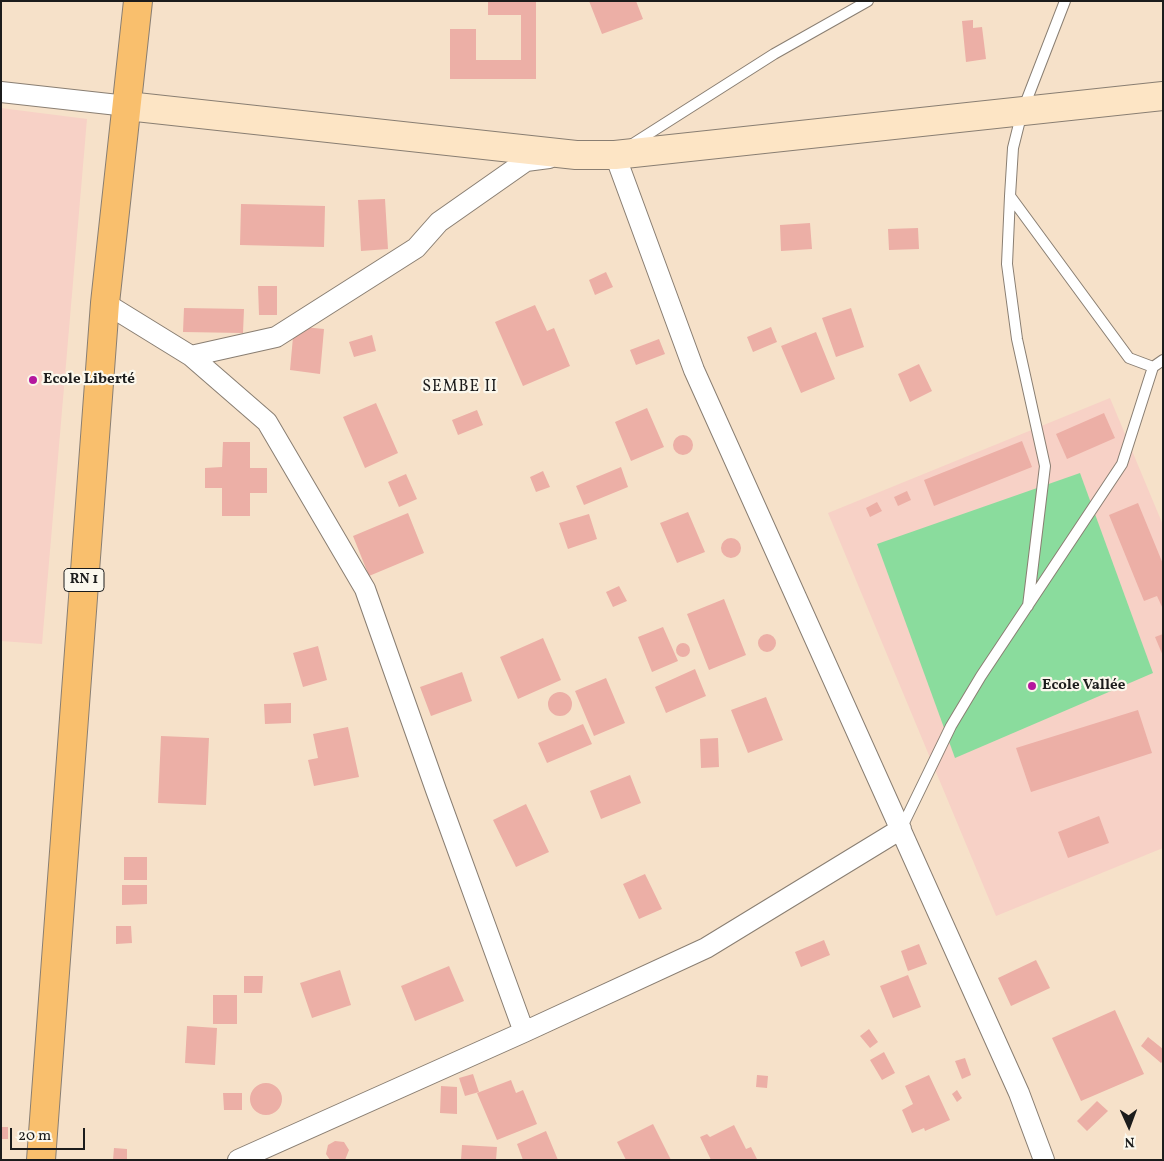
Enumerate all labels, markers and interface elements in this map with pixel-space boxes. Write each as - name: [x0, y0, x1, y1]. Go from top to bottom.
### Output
- place label: Ecole Liberté: [43, 371, 135, 389]
- marker: Ecole Liberté: [27, 374, 39, 386]
- district label: SEMBE II: [421, 378, 499, 398]
- road number: RN 1: [64, 568, 104, 592]
- place label: Ecole Vallée: [1042, 677, 1125, 695]
- marker: Ecole Vallée: [1026, 680, 1038, 692]
- north arrow: [1104, 1101, 1154, 1151]
- scale bar: [12, 1118, 88, 1150]
- text: 20 m: [18, 1126, 51, 1147]
- text: N: [1124, 1132, 1135, 1151]

